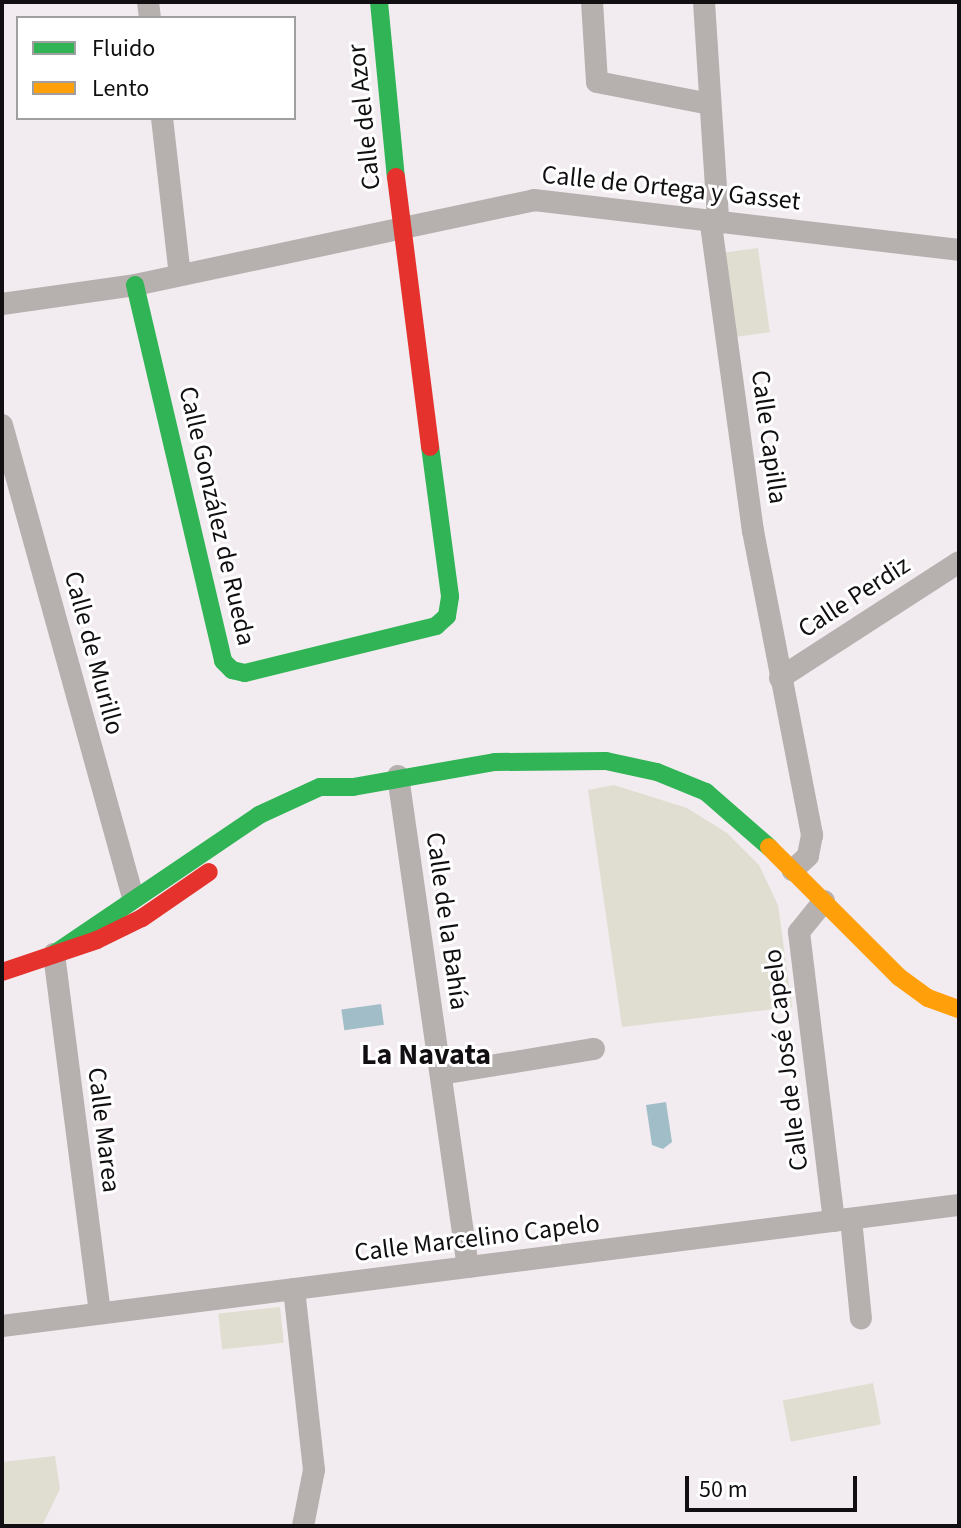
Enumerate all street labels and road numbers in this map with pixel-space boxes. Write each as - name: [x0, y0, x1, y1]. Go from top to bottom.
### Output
- street label: Calle del Azor: [341, 43, 387, 191]
- street label: Calle de Ortega y Gasset: [540, 159, 802, 217]
- street label: Calle Capilla: [744, 368, 794, 506]
- street label: Calle González de Rueda: [172, 383, 262, 649]
- street label: Calle Perdiz: [792, 549, 916, 645]
- street label: Calle de Murillo: [57, 568, 131, 738]
- street label: Calle de la Bahía: [419, 830, 475, 1012]
- street label: Calle de José Capelo: [757, 947, 815, 1173]
- street label: Calle Marea: [81, 1066, 127, 1194]
- street label: Calle Marcelino Capelo: [353, 1207, 601, 1269]

